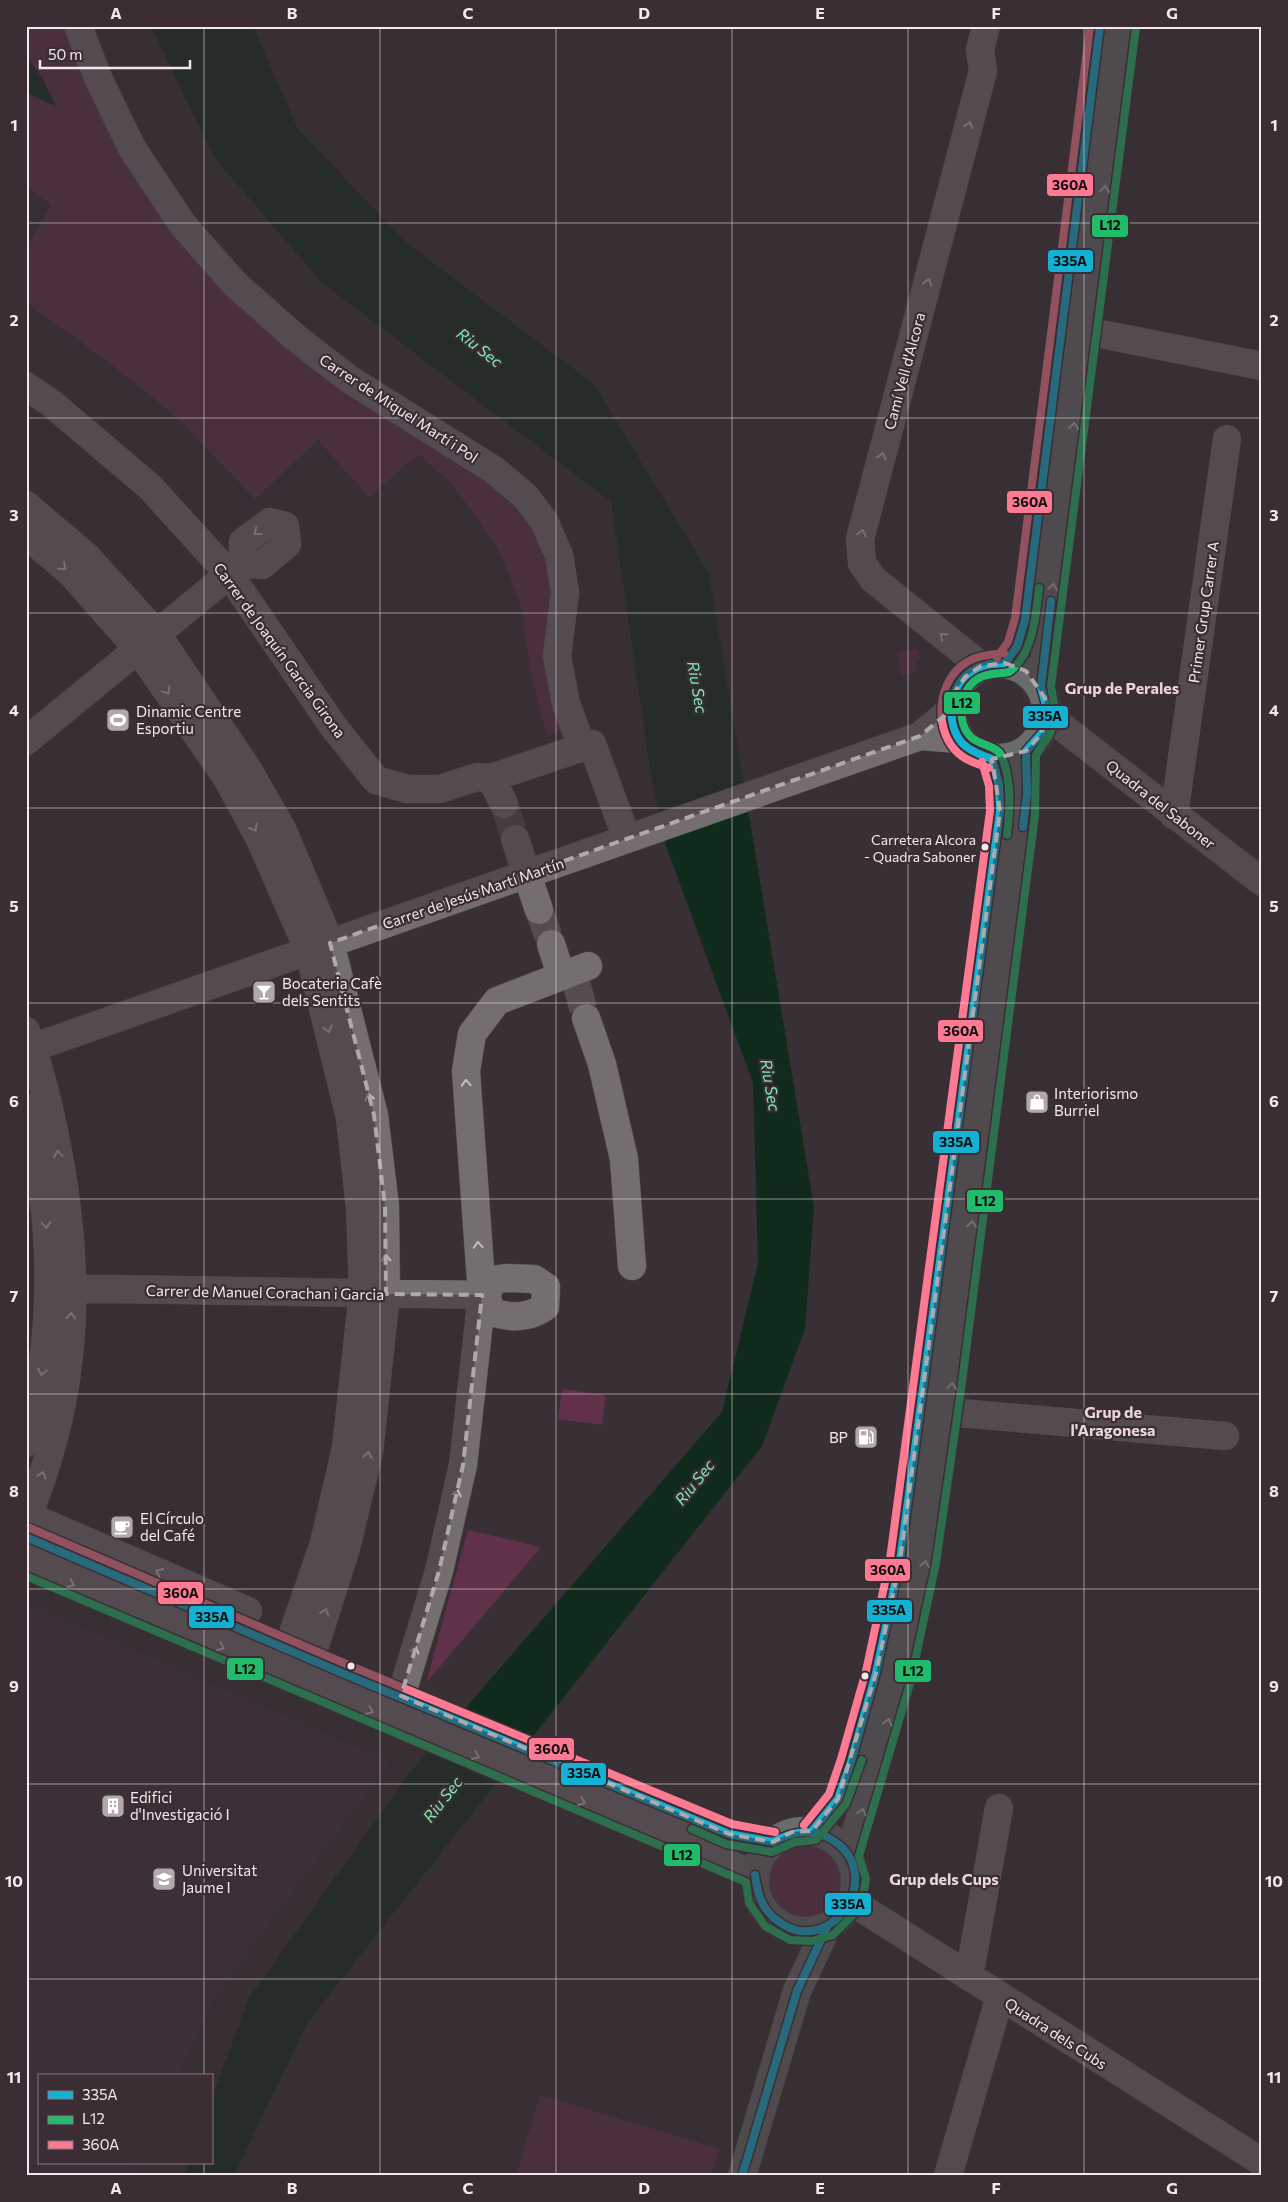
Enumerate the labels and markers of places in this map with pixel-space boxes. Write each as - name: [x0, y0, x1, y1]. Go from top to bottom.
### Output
- place label: Dinamic Centre Esportiu: [136, 702, 241, 737]
- sports icon: Dinamic Centre Esportiu: [105, 707, 131, 733]
- place label: Carretera Alcora - Quadra Saboner: [864, 831, 976, 865]
- marker: Carretera Alcora - Quadra Saboner: [980, 842, 990, 852]
- place label: Bocateria Cafè dels Sentits: [282, 974, 382, 1009]
- bar icon: Bocateria Cafè dels Sentits: [251, 979, 277, 1005]
- place label: Interiorismo Burriel: [1054, 1084, 1138, 1119]
- shop icon: Interiorismo Burriel: [1024, 1089, 1050, 1115]
- fuel station icon: BP: [853, 1424, 879, 1450]
- place label: BP: [829, 1428, 848, 1446]
- place label: El Círculo del Café: [140, 1509, 204, 1544]
- cafe icon: El Círculo del Café: [109, 1514, 135, 1540]
- unlabelled marker: [346, 1661, 356, 1671]
- unlabelled marker: [860, 1671, 870, 1681]
- place label: Edifici d'Investigació I: [130, 1788, 230, 1823]
- building icon: Edifici d'Investigació I: [100, 1793, 126, 1819]
- place label: Universitat Jaume I: [182, 1861, 257, 1896]
- school or university icon: Universitat Jaume I: [151, 1866, 177, 1892]

